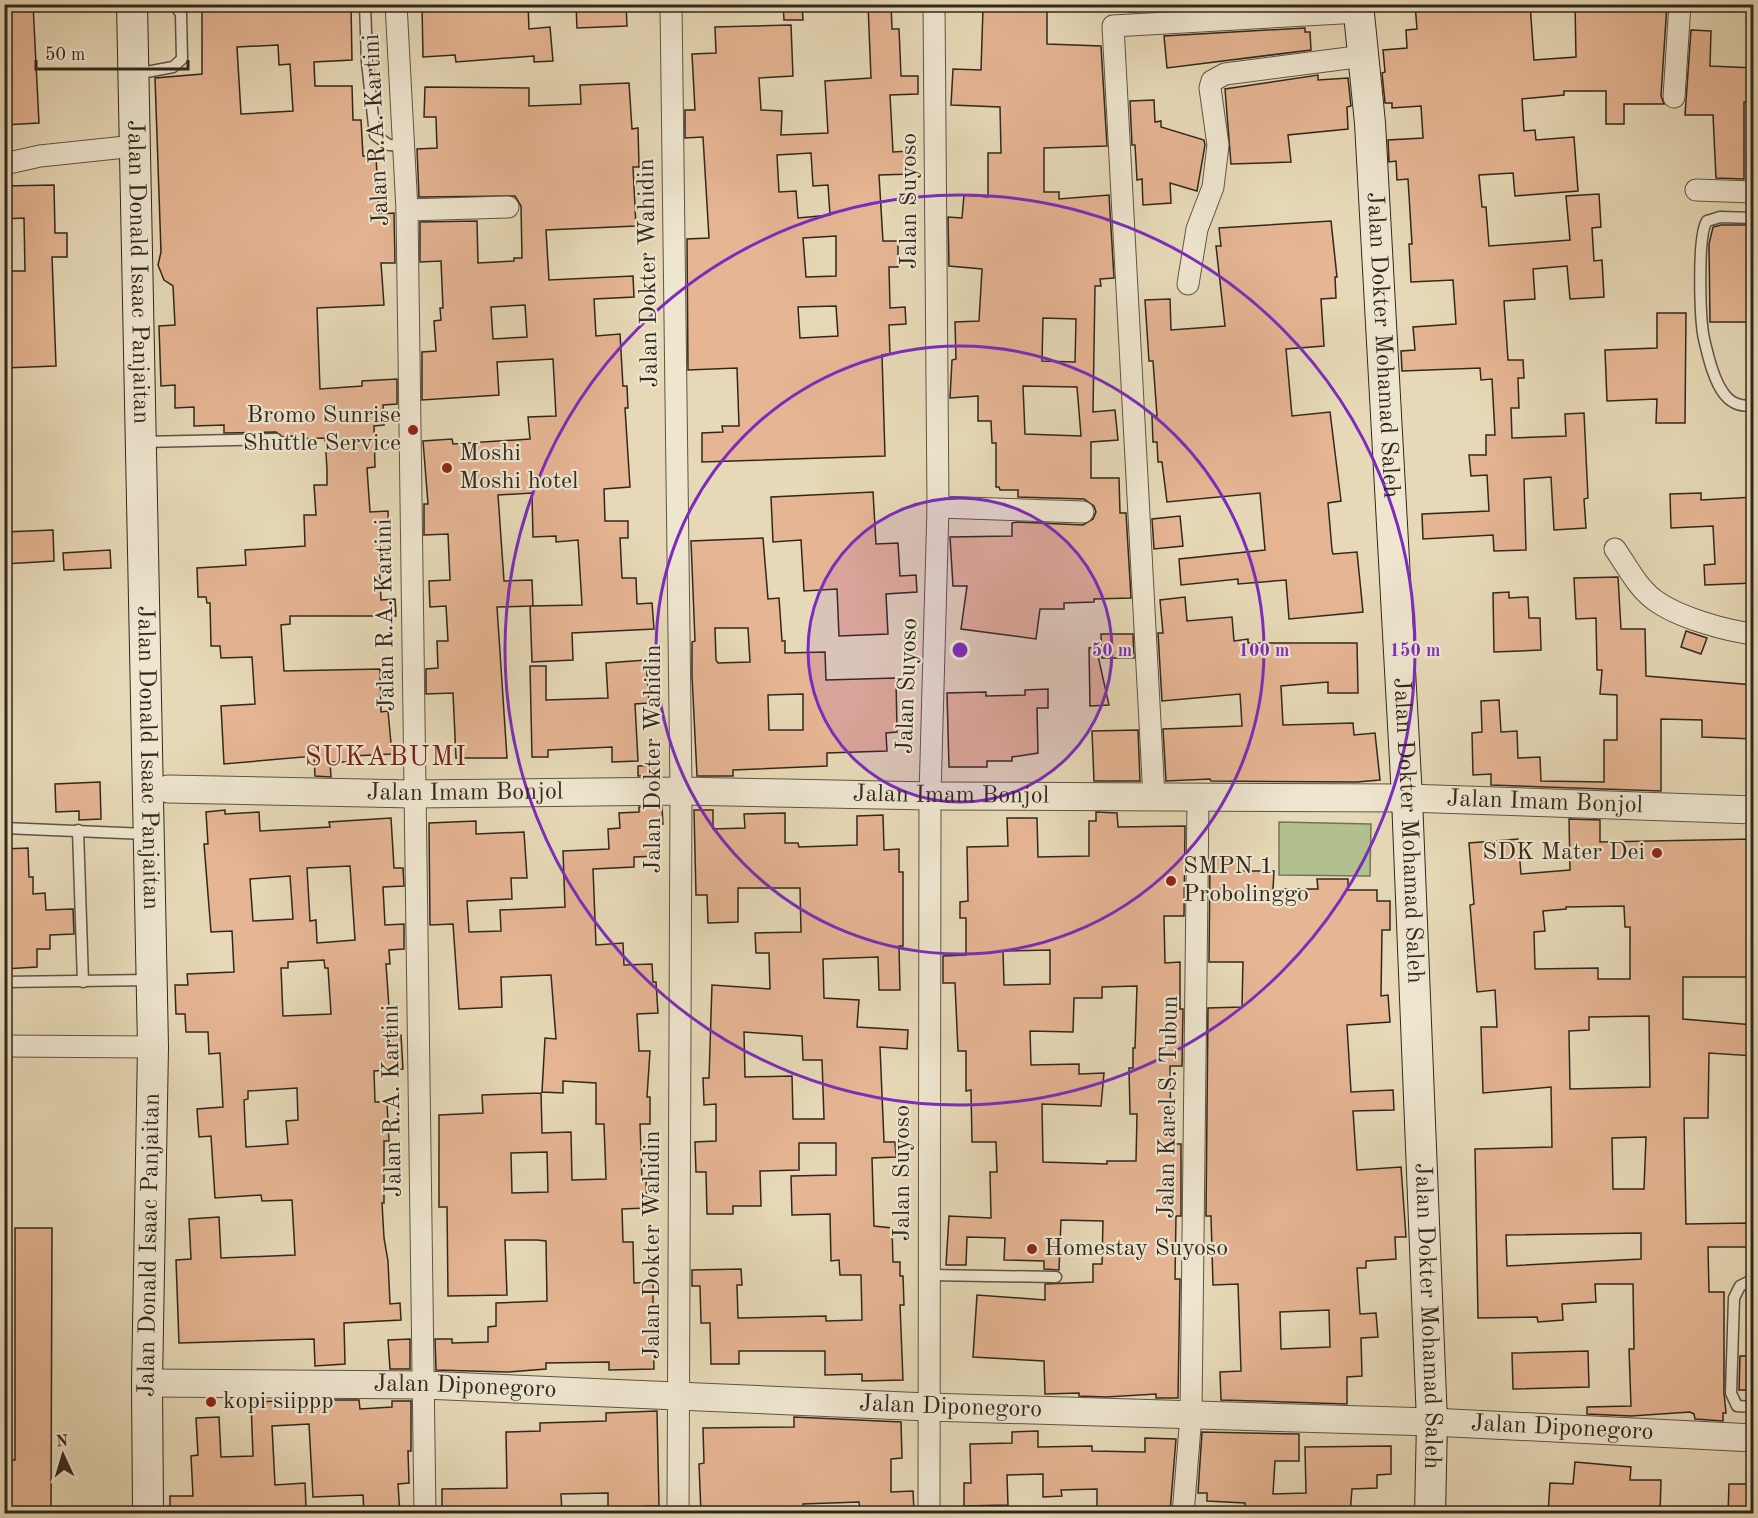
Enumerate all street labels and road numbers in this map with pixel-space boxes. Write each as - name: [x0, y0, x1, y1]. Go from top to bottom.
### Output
- street label: Jalan R.A. Kartini: [360, 33, 394, 227]
- street label: Jalan Donald Isaac Panjaitan: [122, 120, 152, 424]
- street label: Jalan Suyoso: [898, 133, 922, 269]
- street label: Jalan Dokter Wahidin: [635, 158, 663, 388]
- street label: Jalan Dokter Mohamad Saleh: [1362, 191, 1403, 499]
- street label: Jalan R.A. Kartini: [372, 518, 400, 712]
- street label: Jalan Donald Isaac Panjaitan: [132, 606, 162, 910]
- street label: Jalan Suyoso: [894, 617, 922, 755]
- street label: Jalan Dokter Wahidin: [642, 644, 666, 874]
- street label: Jalan Dokter Mohamad Saleh: [1388, 677, 1426, 984]
- street label: Jalan Imam Bonjol: [366, 780, 563, 806]
- street label: Jalan Imam Bonjol: [852, 782, 1049, 808]
- street label: Jalan Imam Bonjol: [1446, 787, 1643, 818]
- street label: Jalan Karel S. Tubun: [1155, 995, 1183, 1219]
- street label: Jalan R.A. Kartini: [379, 1004, 407, 1198]
- street label: Jalan Donald Isaac Panjaitan: [135, 1093, 165, 1397]
- street label: Jalan Suyoso: [891, 1105, 915, 1241]
- street label: Jalan Dokter Wahidin: [641, 1130, 665, 1360]
- street label: Jalan Dokter Mohamad Saleh: [1410, 1162, 1444, 1469]
- street label: Jalan Diponegoro: [373, 1373, 557, 1403]
- street label: Jalan Diponegoro: [859, 1392, 1042, 1422]
- street label: Jalan Diponegoro: [1470, 1412, 1654, 1445]

